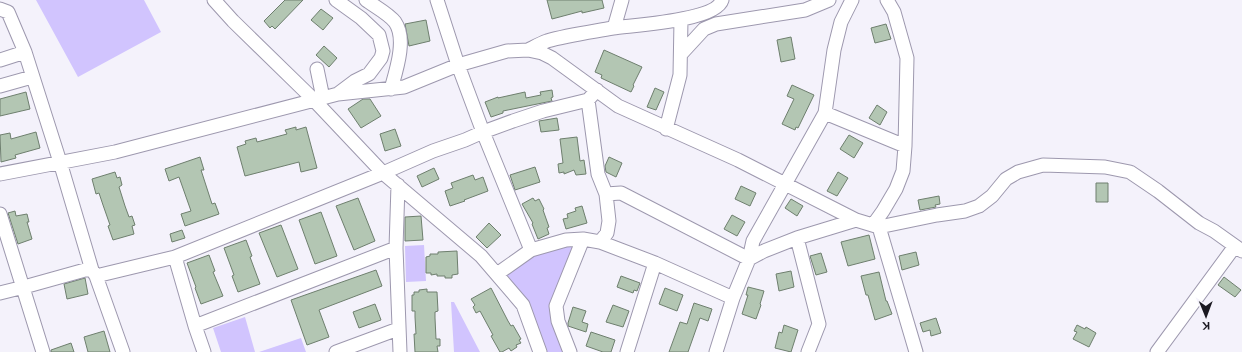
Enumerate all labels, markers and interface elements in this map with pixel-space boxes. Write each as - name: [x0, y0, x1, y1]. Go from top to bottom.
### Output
- north arrow: [1186, 296, 1226, 336]
- text: K: [1202, 320, 1210, 332]

